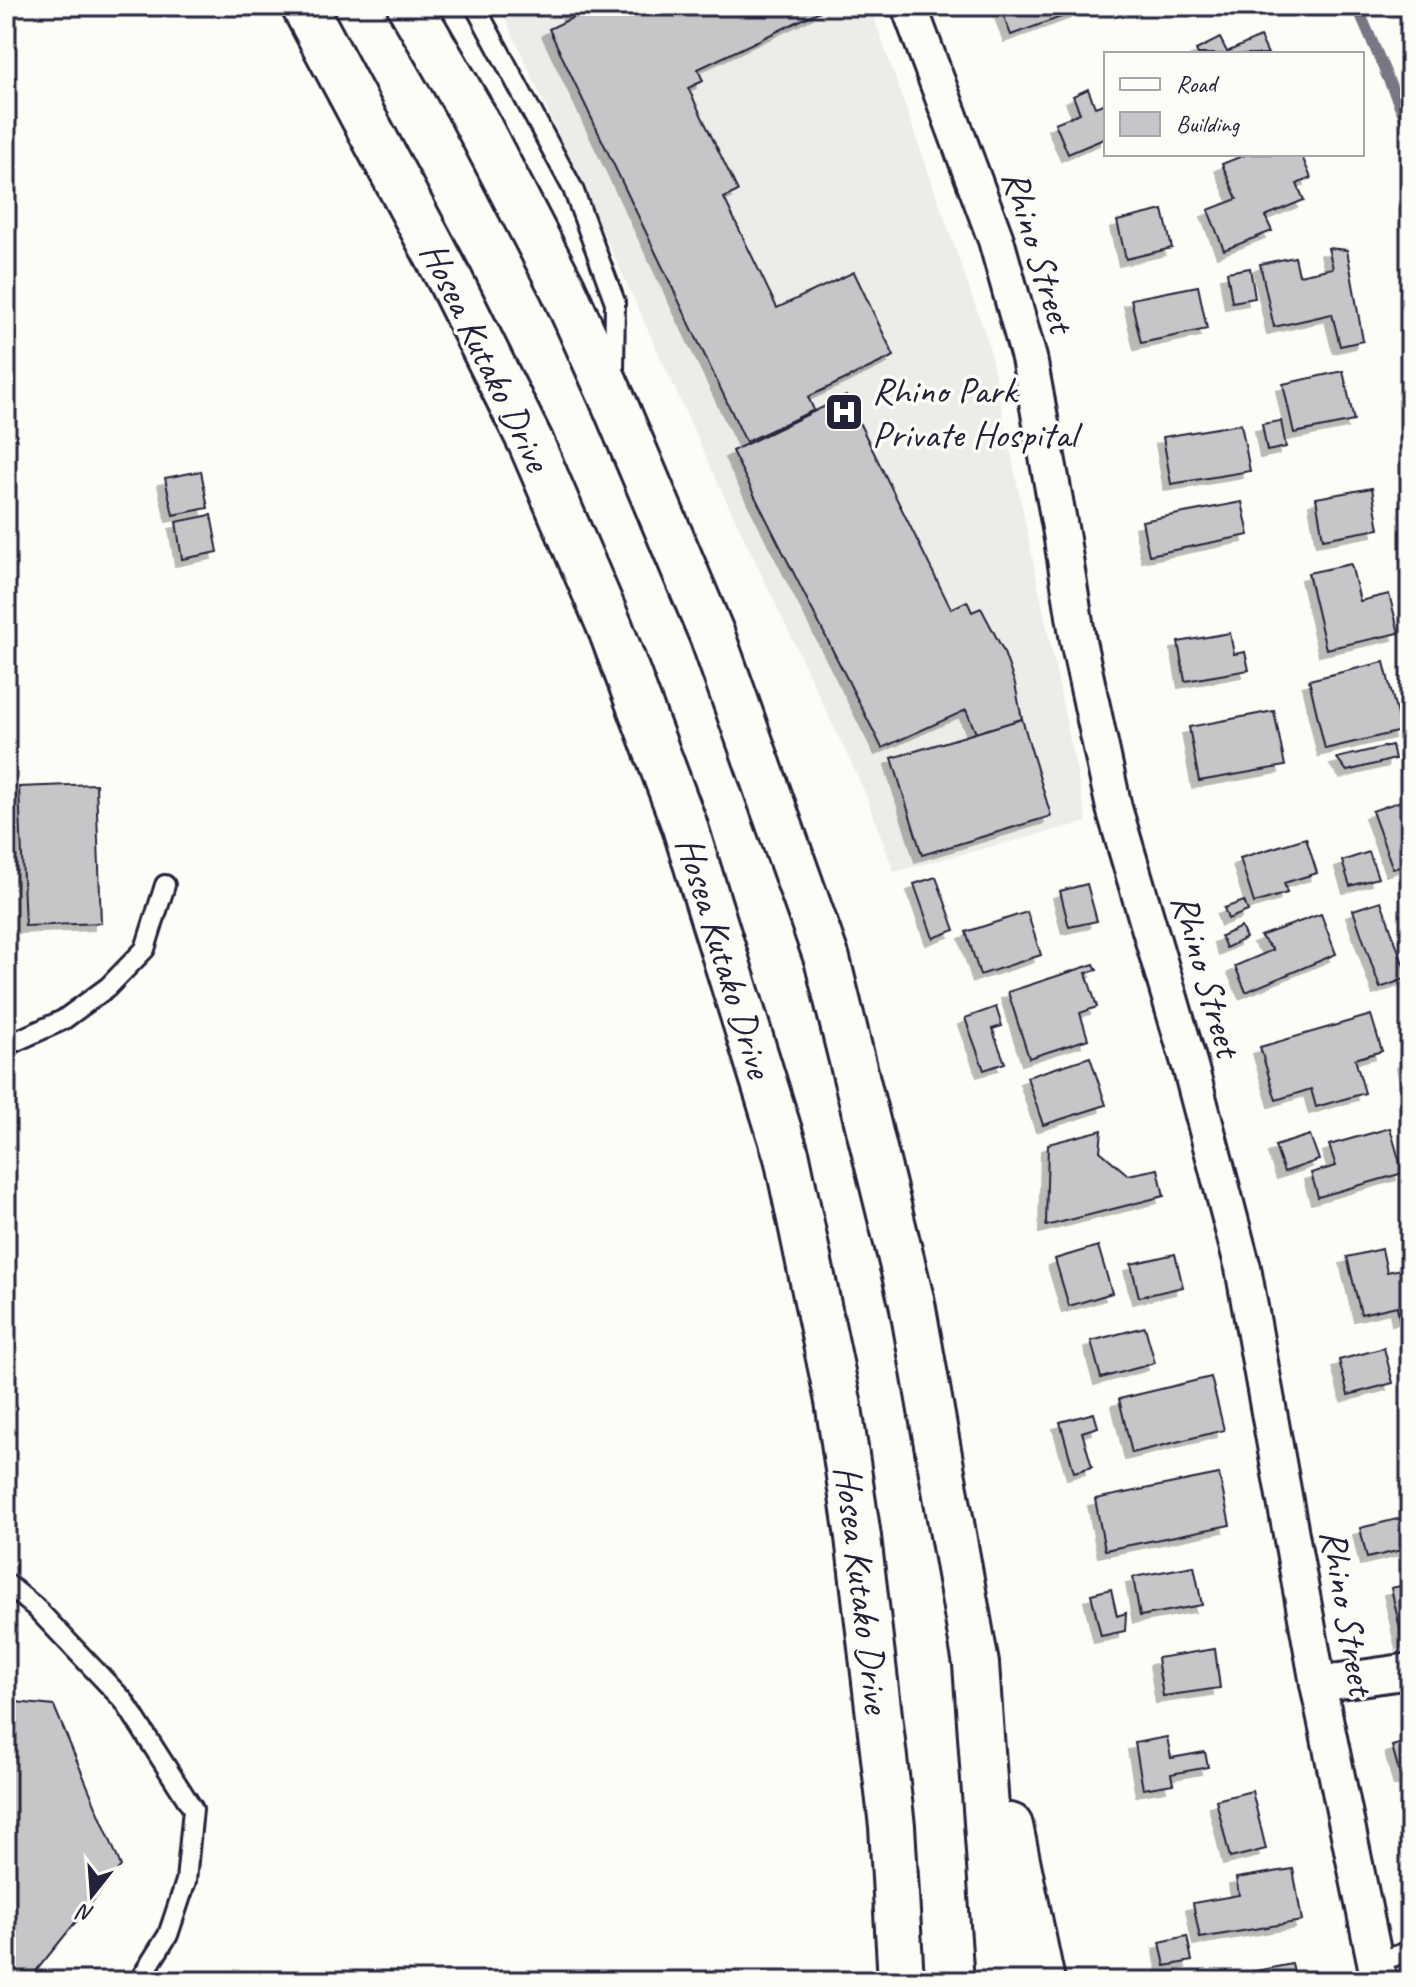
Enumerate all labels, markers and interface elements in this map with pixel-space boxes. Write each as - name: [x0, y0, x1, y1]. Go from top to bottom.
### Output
- legend: [1104, 52, 1364, 156]
- text: Road: [1176, 69, 1220, 99]
- text: Building: [1176, 109, 1241, 139]
- street label: Rhino Street: [992, 164, 1086, 341]
- street label: Hosea Kutako Drive: [410, 234, 562, 481]
- place label: Rhino Park Private Hospital: [872, 367, 1083, 458]
- hospital icon: Rhino Park Private Hospital: [823, 391, 865, 433]
- street label: Hosea Kutako Drive: [666, 831, 784, 1085]
- street label: Rhino Street: [1161, 888, 1253, 1065]
- street label: Hosea Kutako Drive: [824, 1463, 901, 1718]
- street label: Rhino Street: [1310, 1526, 1386, 1702]
- north arrow: [52, 1855, 132, 1935]
- text: N: [73, 1897, 97, 1929]

